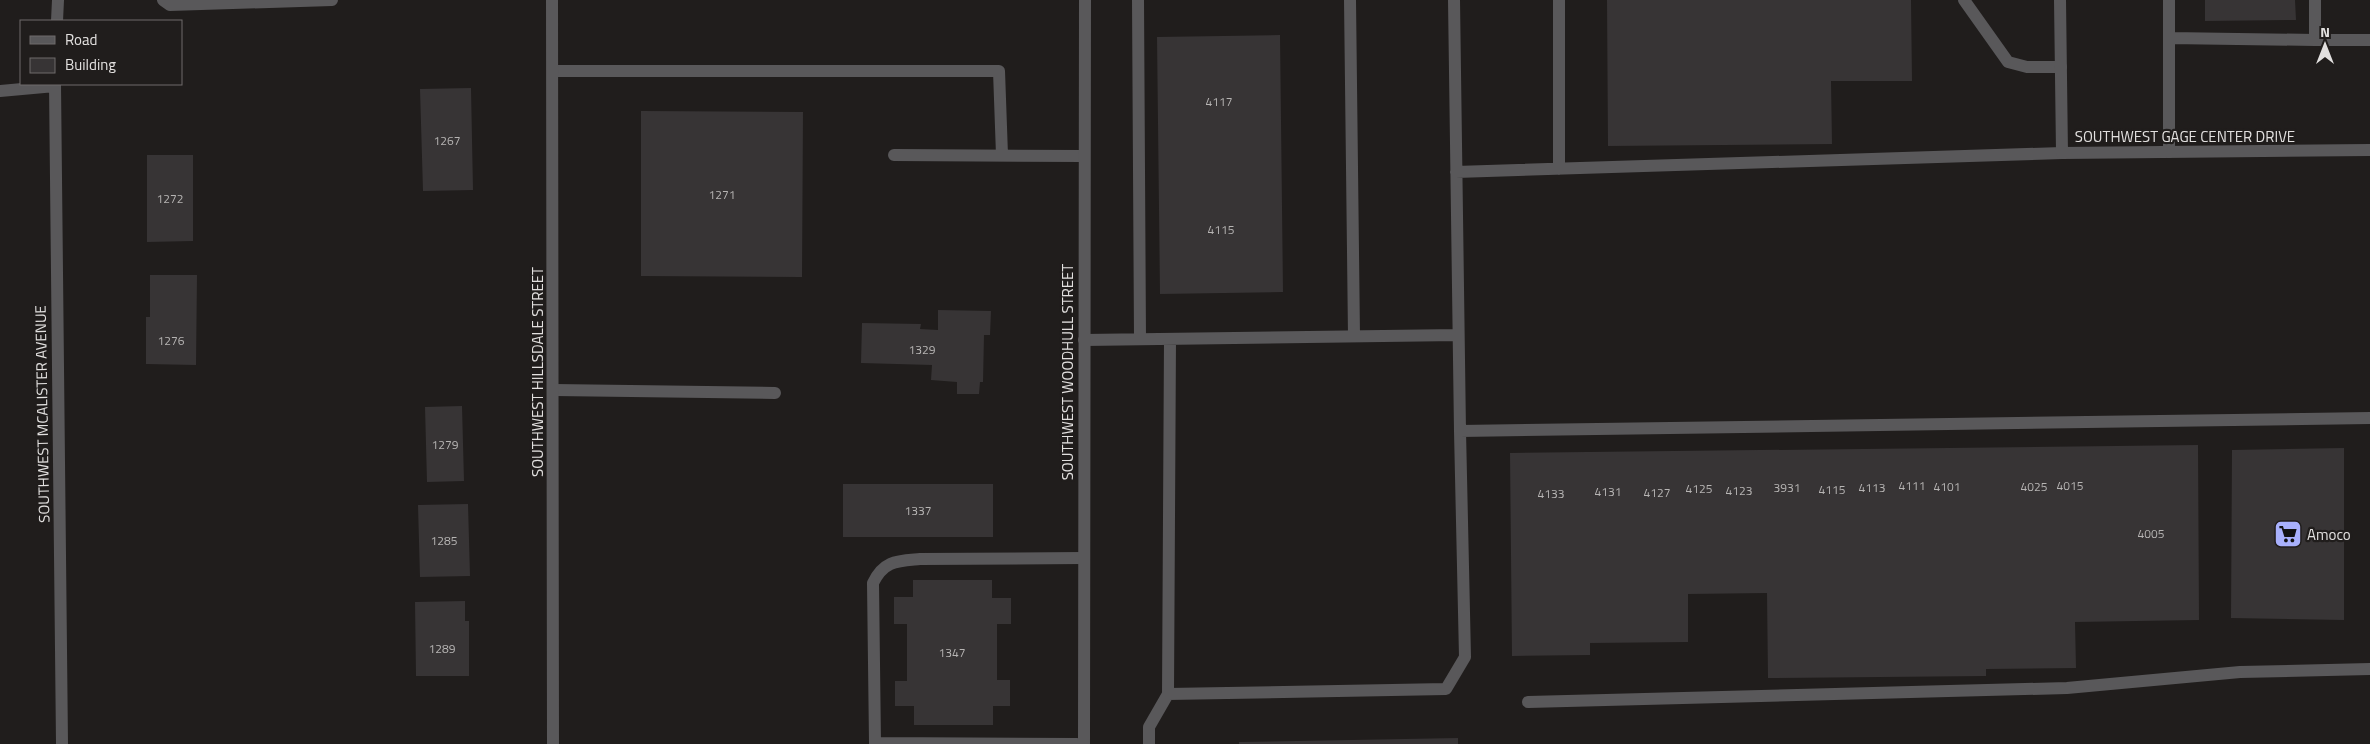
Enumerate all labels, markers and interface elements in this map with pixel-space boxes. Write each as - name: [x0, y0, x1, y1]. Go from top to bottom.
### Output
- legend: [20, 20, 182, 85]
- north arrow: [2300, 20, 2350, 70]
- text: N: [2320, 21, 2330, 42]
- text: Road: [65, 28, 97, 51]
- text: Building: [65, 53, 116, 76]
- house number: 4117: [1206, 92, 1232, 111]
- street label: SOUTHWEST GAGE CENTER DRIVE: [2075, 125, 2295, 148]
- house number: 1267: [434, 131, 460, 150]
- house number: 1271: [709, 185, 735, 204]
- house number: 1272: [157, 189, 183, 208]
- house number: 4115: [1208, 220, 1235, 239]
- street label: SOUTHWEST WOODHULL STREET: [1056, 264, 1079, 480]
- street label: SOUTHWEST HILLSDALE STREET: [526, 267, 549, 477]
- street label: SOUTHWEST MCALISTER AVENUE: [29, 305, 55, 523]
- house number: 1276: [158, 331, 185, 350]
- house number: 1329: [909, 340, 936, 359]
- house number: 1279: [432, 435, 459, 454]
- house number: 4111: [1899, 476, 1925, 495]
- house number: 4015: [2057, 476, 2084, 495]
- house number: 4101: [1934, 477, 1960, 496]
- house number: 4025: [2021, 477, 2048, 496]
- house number: 3931: [1774, 478, 1800, 497]
- house number: 4113: [1859, 478, 1885, 497]
- house number: 4125: [1686, 479, 1713, 498]
- house number: 4115: [1819, 480, 1846, 499]
- house number: 4123: [1726, 481, 1752, 500]
- house number: 4131: [1595, 482, 1621, 501]
- house number: 4127: [1644, 483, 1670, 502]
- house number: 4133: [1538, 484, 1564, 503]
- house number: 1337: [905, 501, 931, 520]
- supermarket icon: Amoco: [2273, 519, 2303, 549]
- place label: Amoco: [2307, 523, 2351, 546]
- house number: 4005: [2138, 524, 2165, 543]
- house number: 1285: [431, 531, 458, 550]
- house number: 1289: [429, 639, 456, 658]
- house number: 1347: [939, 643, 965, 662]

